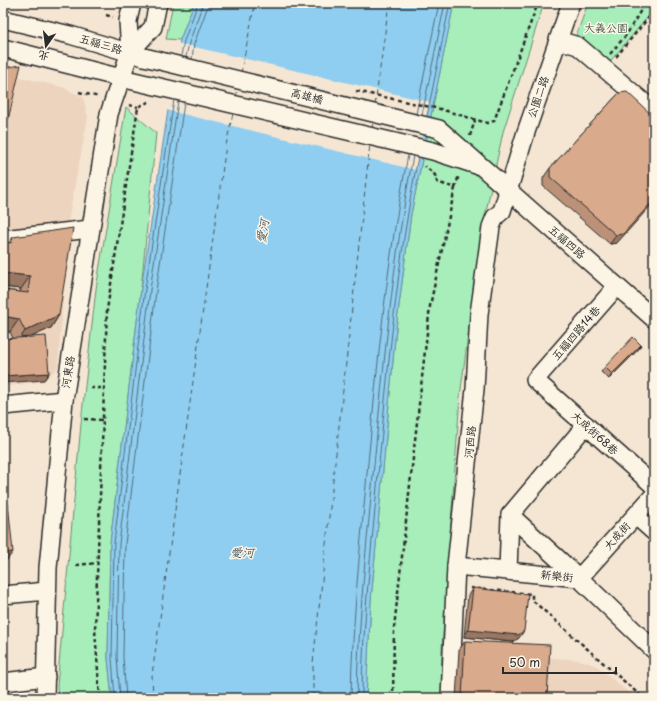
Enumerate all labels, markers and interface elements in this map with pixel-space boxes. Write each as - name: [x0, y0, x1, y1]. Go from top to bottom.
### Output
- park label: 大義公園: [584, 19, 628, 36]
- north arrow: [26, 26, 66, 66]
- street label: 五福三路: [78, 29, 125, 58]
- text: 北: [36, 47, 51, 66]
- street label: 公園二路: [522, 73, 553, 120]
- street label: 高雄橋: [289, 83, 325, 108]
- water label: 愛河: [251, 216, 273, 244]
- street label: 五福四路: [545, 221, 590, 262]
- street label: 五福四路14巷: [547, 302, 604, 364]
- street label: 河東路: [57, 354, 78, 390]
- street label: 大成街68巷: [568, 407, 623, 459]
- street label: 河西路: [459, 425, 480, 459]
- street label: 大成街: [599, 517, 635, 554]
- water label: 愛河: [230, 543, 256, 561]
- street label: 新樂街: [540, 565, 575, 586]
- scale bar: [503, 649, 616, 675]
- text: 50 m: [509, 653, 540, 671]

